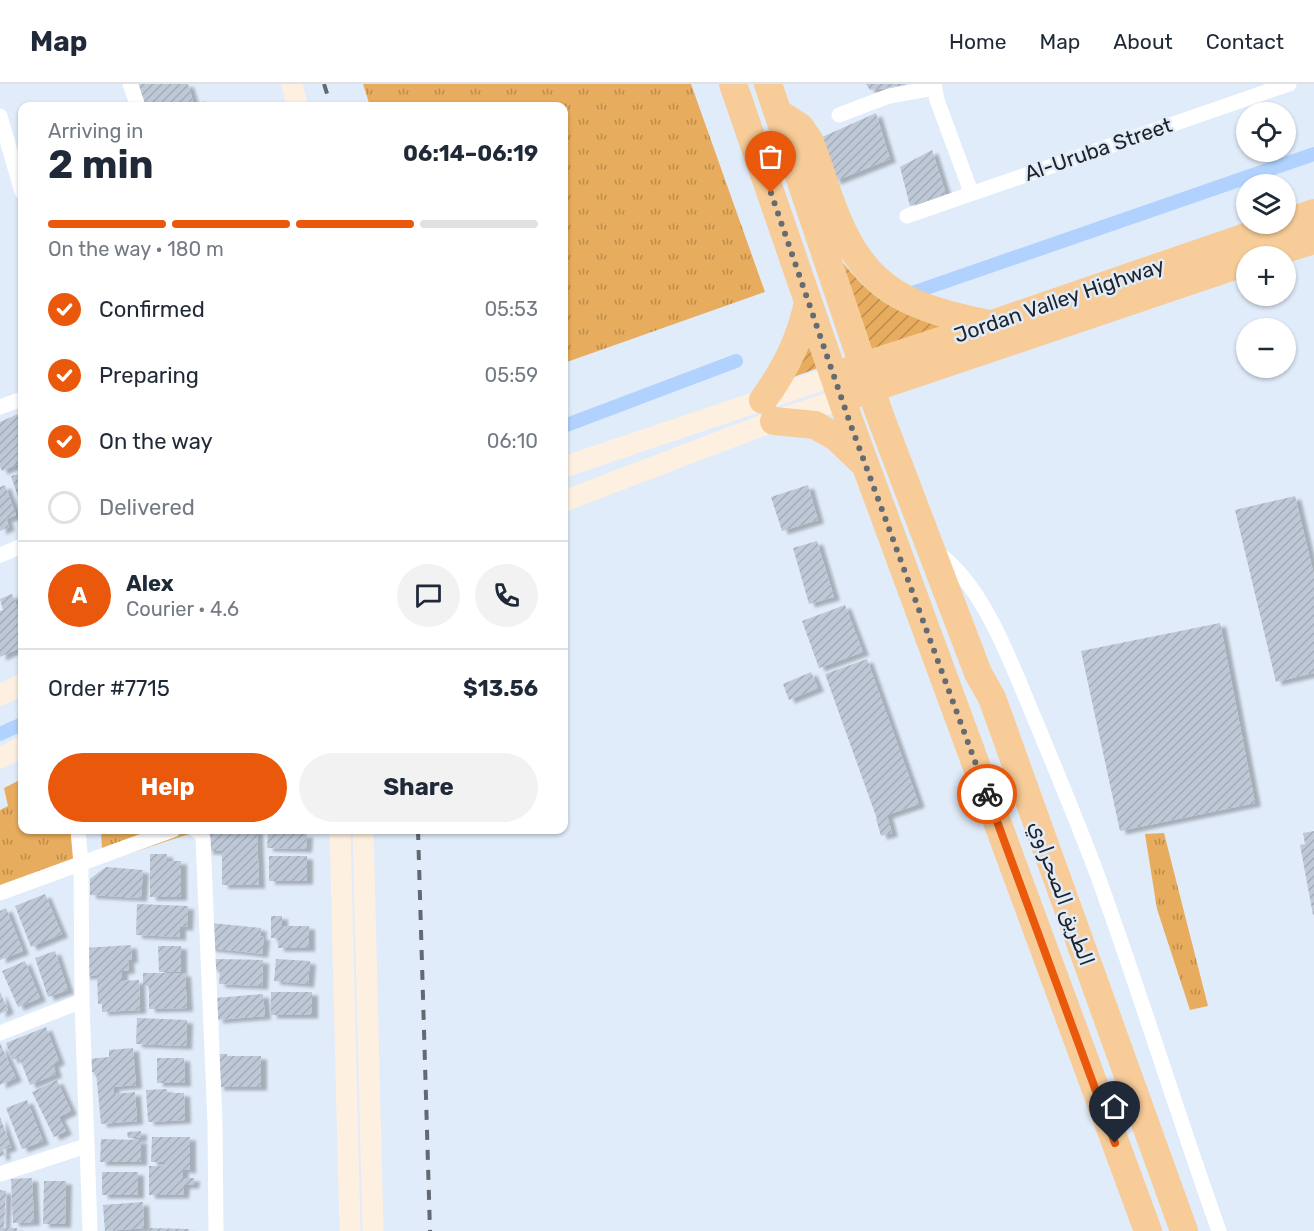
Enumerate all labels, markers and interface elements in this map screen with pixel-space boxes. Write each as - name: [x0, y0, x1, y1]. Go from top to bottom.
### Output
- text: Map: [30, 25, 87, 58]
- text: Home: [949, 29, 1006, 54]
- text: Map: [1039, 29, 1080, 54]
- text: About: [1113, 29, 1173, 54]
- text: Contact: [1206, 29, 1284, 54]
- map controls: [1236, 102, 1296, 378]
- button: locate: [1236, 102, 1296, 162]
- street label: Al-Uruba Street: [1021, 112, 1175, 186]
- text: Arriving in: [48, 119, 143, 143]
- pin: [745, 131, 796, 193]
- text: 06:14–06:19: [403, 140, 538, 167]
- icon: bag: [754, 140, 787, 173]
- text: 2 min: [48, 142, 154, 188]
- button: layers: [1236, 174, 1296, 234]
- text: On the way · 180 m: [48, 237, 224, 261]
- button: +: [1236, 246, 1296, 306]
- street label: Jordan Valley Highway: [950, 252, 1168, 348]
- icon: check: [48, 293, 81, 326]
- text: Confirmed: [99, 296, 205, 323]
- text: 05:53: [484, 297, 538, 321]
- button: −: [1236, 318, 1296, 378]
- icon: check: [48, 359, 81, 392]
- text: Preparing: [99, 362, 199, 389]
- text: 05:59: [485, 363, 538, 387]
- icon: check: [48, 425, 81, 458]
- text: On the way: [99, 428, 213, 455]
- text: 06:10: [487, 429, 538, 453]
- text: Delivered: [99, 494, 195, 521]
- button: chat: [397, 564, 460, 627]
- button: phone: [475, 564, 538, 627]
- text: Alex: [126, 570, 174, 597]
- text: A: [72, 582, 87, 609]
- text: Courier · 4.6: [126, 597, 239, 621]
- text: Order #7715: [48, 675, 170, 702]
- text: $13.56: [463, 675, 538, 702]
- button: Help: [48, 753, 287, 822]
- button: Share: [299, 753, 538, 822]
- courier: [957, 764, 1017, 824]
- icon: bike: [971, 778, 1004, 811]
- street label: الطريق الصحراوي: [1022, 817, 1100, 970]
- pin: [1089, 1081, 1140, 1143]
- icon: home: [1098, 1090, 1131, 1123]

